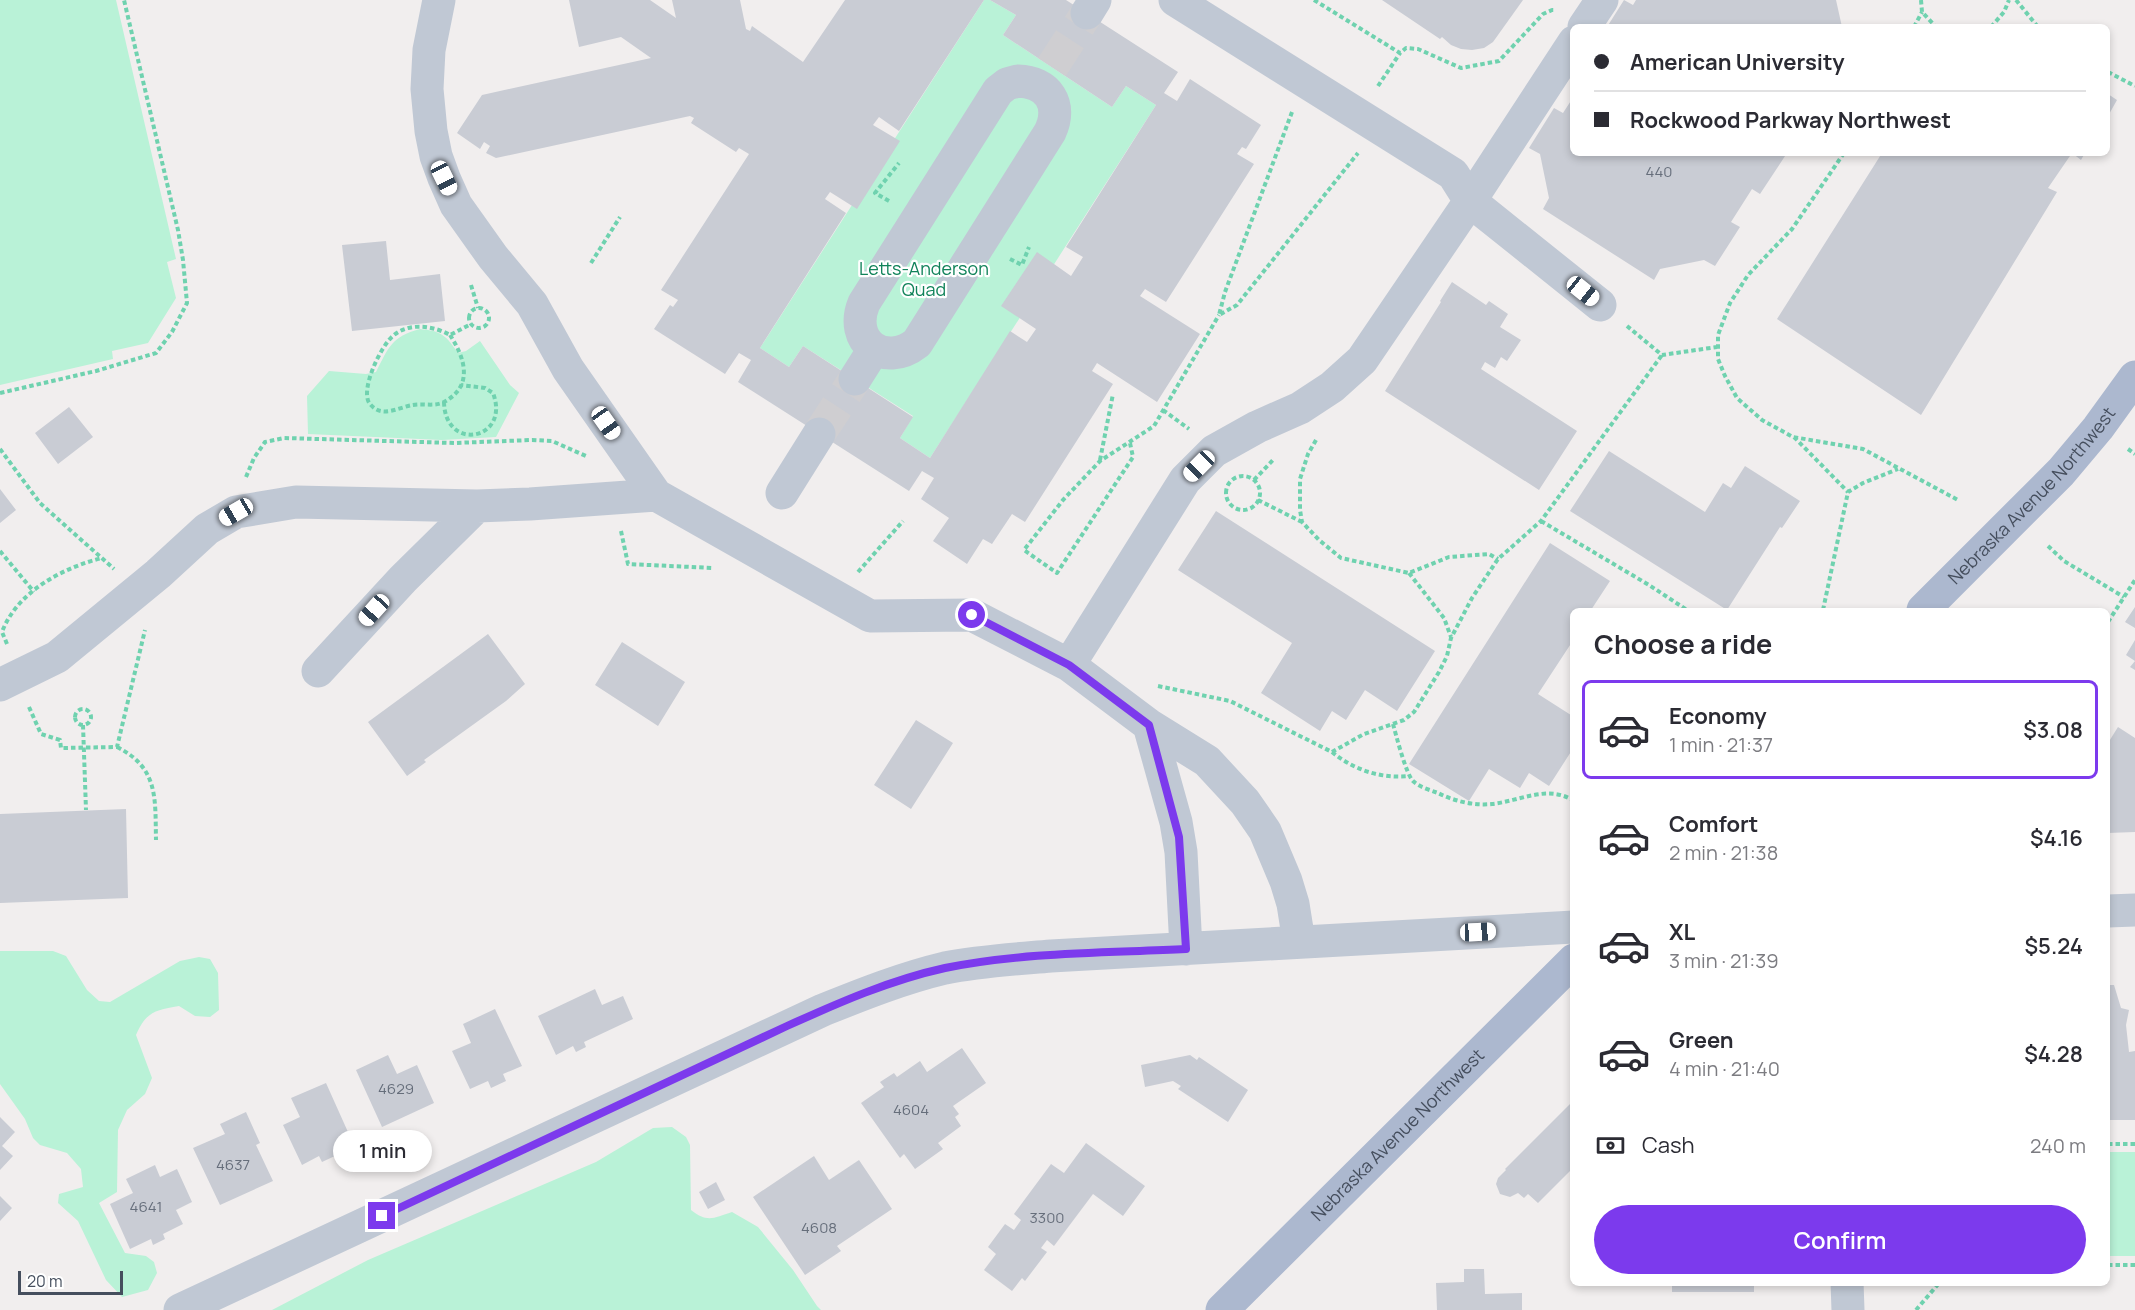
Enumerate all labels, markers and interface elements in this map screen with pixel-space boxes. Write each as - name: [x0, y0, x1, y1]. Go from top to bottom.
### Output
- text: American University: [1630, 47, 1845, 77]
- text: Rockwood Parkway Northwest: [1630, 105, 1951, 135]
- car: [428, 158, 460, 198]
- house number: 440: [1646, 161, 1673, 182]
- park label: Letts-Anderson Quad: [859, 256, 989, 301]
- car: [1563, 273, 1603, 309]
- street label: Nebraska Avenue Northwest: [1942, 402, 2120, 589]
- car: [588, 403, 624, 443]
- car: [1180, 447, 1218, 485]
- car: [216, 495, 256, 529]
- car: [355, 591, 393, 629]
- route start: [958, 601, 985, 628]
- text: Choose a ride: [1594, 625, 1772, 662]
- text: Economy: [1669, 701, 1767, 731]
- icon: car: [1597, 703, 1651, 757]
- text: $3.08: [2023, 715, 2083, 745]
- text: 1 min · 21:37: [1669, 731, 1773, 758]
- text: Comfort: [1669, 809, 1758, 839]
- icon: car: [1597, 811, 1651, 865]
- text: $4.16: [2030, 823, 2083, 853]
- text: 2 min · 21:38: [1669, 839, 1778, 866]
- text: XL: [1669, 917, 1695, 947]
- icon: car: [1597, 919, 1651, 973]
- car: [1460, 922, 1496, 942]
- text: $5.24: [2025, 931, 2083, 961]
- text: 3 min · 21:39: [1669, 947, 1779, 974]
- text: Green: [1669, 1025, 1734, 1055]
- icon: car: [1597, 1027, 1651, 1081]
- text: $4.28: [2024, 1039, 2083, 1069]
- street label: Nebraska Avenue Northwest: [1305, 1043, 1489, 1226]
- text: 4 min · 21:40: [1669, 1055, 1780, 1082]
- house number: 4629: [378, 1078, 414, 1099]
- house number: 4604: [893, 1099, 929, 1120]
- callout: 1 min: [332, 1129, 431, 1171]
- icon: cash: [1594, 1129, 1627, 1162]
- text: Cash: [1642, 1130, 1695, 1160]
- text: 240 m: [2030, 1132, 2086, 1159]
- text: 1 min: [359, 1137, 406, 1164]
- house number: 4637: [216, 1154, 250, 1175]
- house number: 4641: [130, 1196, 162, 1217]
- route end: [368, 1202, 395, 1229]
- button: Confirm: [1594, 1205, 2086, 1274]
- house number: 3300: [1030, 1207, 1064, 1228]
- house number: 4608: [801, 1217, 837, 1238]
- scale bar: [18, 1268, 123, 1296]
- text: 20 m: [27, 1270, 63, 1292]

